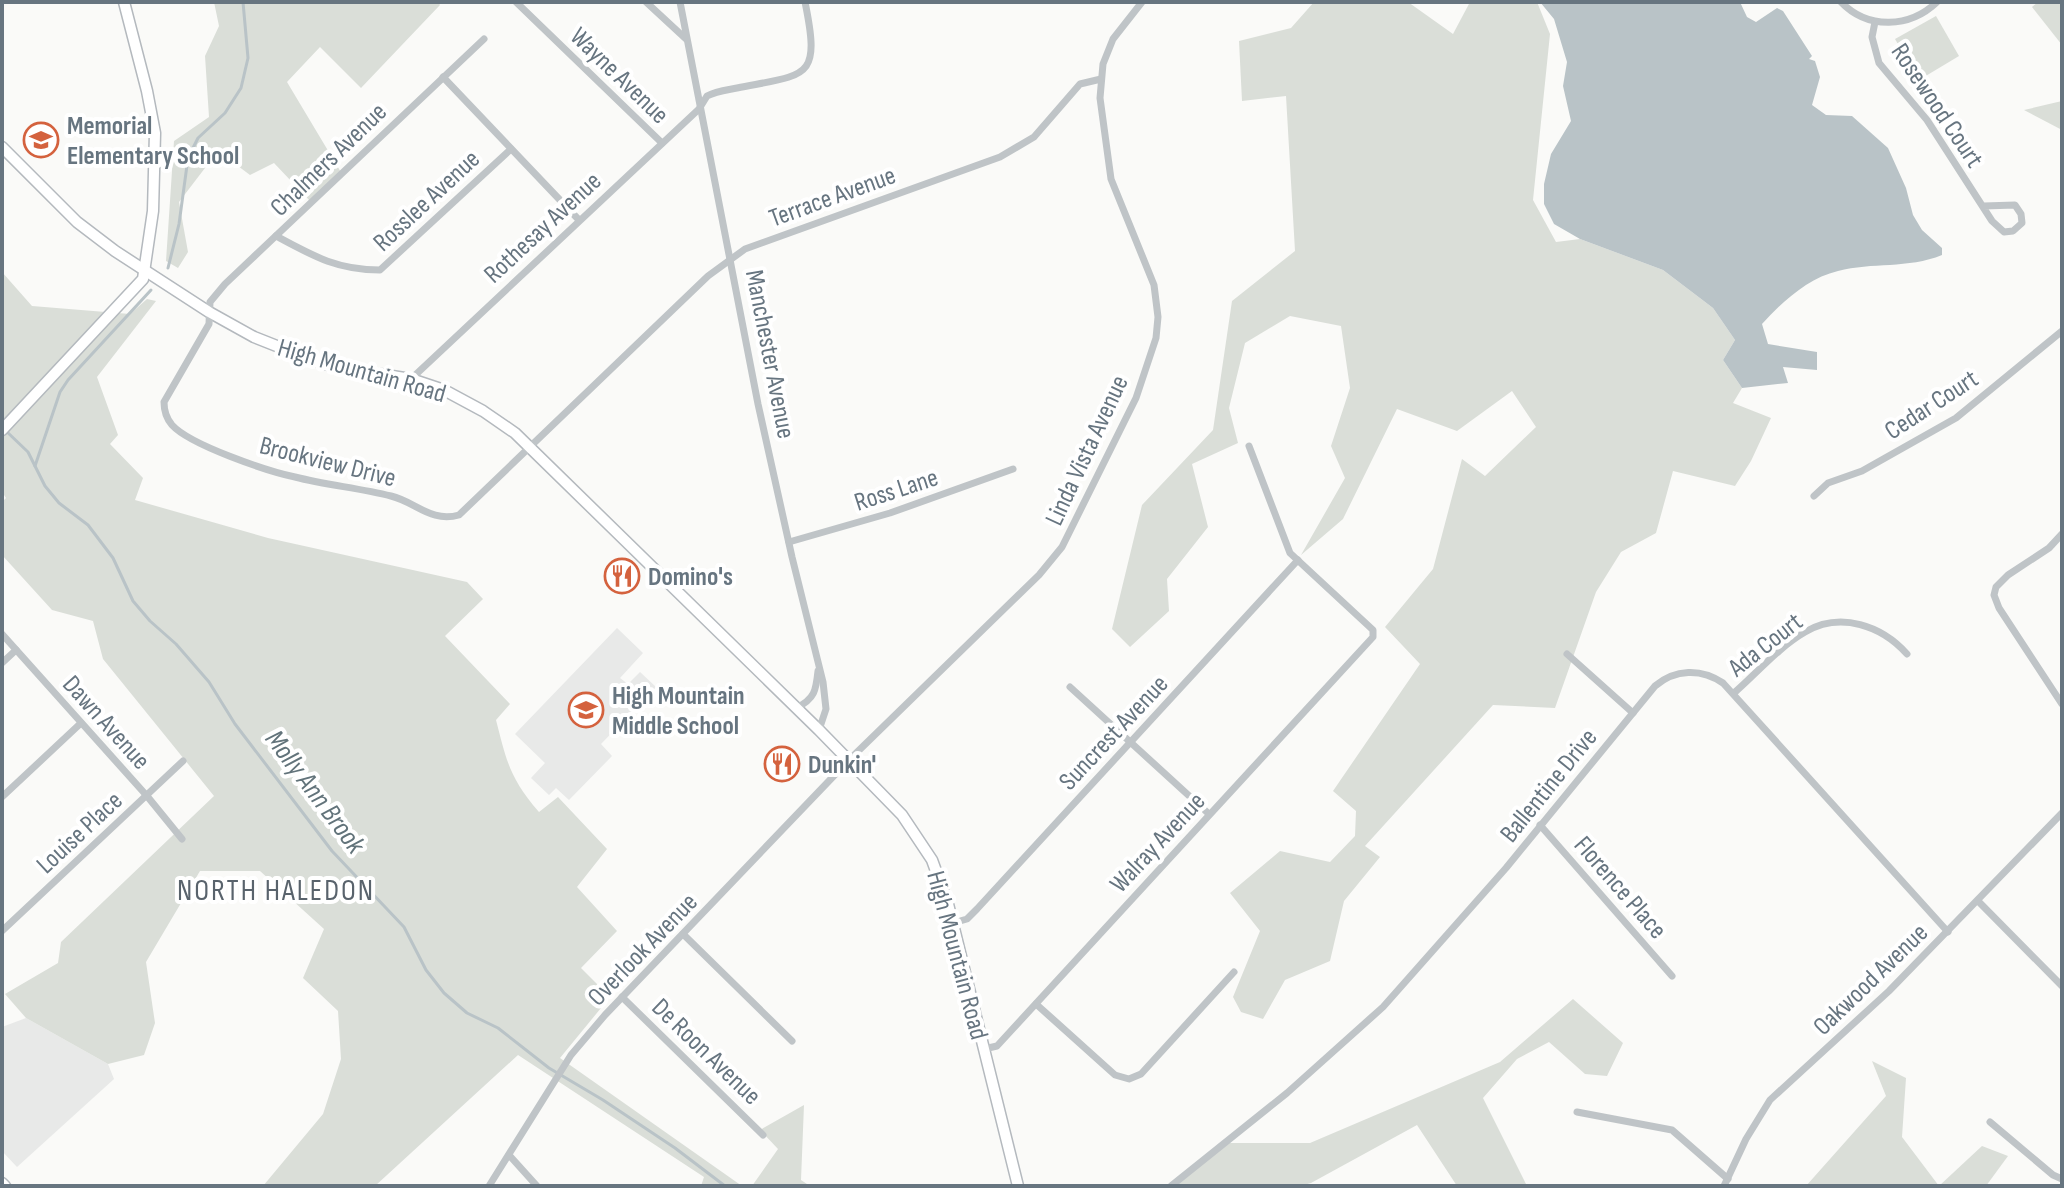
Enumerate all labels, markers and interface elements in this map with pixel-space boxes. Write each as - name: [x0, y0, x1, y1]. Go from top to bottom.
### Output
- street label: Wayne Avenue: [563, 21, 675, 131]
- street label: Rosewood Court: [1884, 38, 1990, 174]
- street label: Chalmers Avenue: [264, 97, 394, 223]
- place label: Memorial Elementary School: [67, 111, 239, 172]
- school or university icon: Memorial Elementary School: [22, 121, 60, 159]
- street label: Rosslee Avenue: [367, 144, 487, 258]
- street label: Terrace Avenue: [765, 160, 900, 235]
- street label: Rothesay Avenue: [478, 166, 608, 290]
- street label: Manchester Avenue: [738, 267, 801, 441]
- street label: High Mountain Road: [274, 333, 449, 410]
- street label: Cedar Court: [1879, 364, 1984, 447]
- street label: Linda Vista Avenue: [1039, 371, 1136, 531]
- street label: Brookview Drive: [256, 431, 399, 494]
- street label: Ross Lane: [851, 462, 942, 518]
- restaurant icon: Domino's: [603, 557, 641, 595]
- place label: Domino's: [648, 562, 733, 593]
- street label: Ada Court: [1722, 607, 1809, 684]
- street label: Suncrest Avenue: [1053, 669, 1175, 797]
- street label: Dawn Avenue: [56, 670, 156, 776]
- place label: High Mountain Middle School: [612, 681, 745, 742]
- school or university icon: High Mountain Middle School: [567, 691, 605, 729]
- street label: Ballentine Drive: [1494, 723, 1604, 849]
- water label: Molly Ann Brook: [258, 724, 373, 861]
- restaurant icon: Dunkin': [763, 745, 801, 783]
- place label: Dunkin': [808, 750, 876, 781]
- street label: Louise Place: [31, 786, 129, 881]
- street label: Walray Avenue: [1104, 786, 1212, 900]
- street label: Florence Place: [1567, 830, 1673, 946]
- street label: High Mountain Road: [919, 868, 994, 1043]
- district label: NORTH HALEDON: [177, 873, 375, 909]
- street label: Overlook Avenue: [582, 887, 704, 1013]
- street label: Oakwood Avenue: [1807, 918, 1935, 1042]
- street label: De Roon Avenue: [645, 992, 767, 1112]

